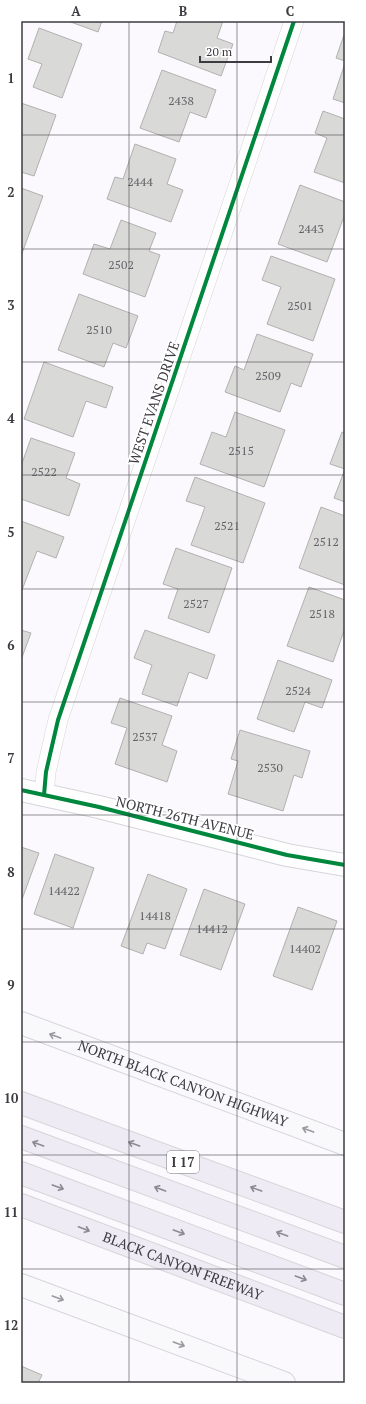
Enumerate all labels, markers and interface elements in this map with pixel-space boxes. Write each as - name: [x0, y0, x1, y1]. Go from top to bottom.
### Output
- text: A: [71, 2, 81, 20]
- text: B: [179, 2, 187, 20]
- text: C: [286, 2, 294, 20]
- scale bar: [200, 38, 271, 64]
- text: 20 m: [206, 44, 233, 59]
- text: 1: [7, 69, 15, 87]
- house number: 2438: [168, 93, 194, 108]
- house number: 2444: [127, 174, 153, 189]
- text: 2: [7, 183, 15, 201]
- house number: 2443: [298, 221, 324, 236]
- house number: 2502: [108, 257, 134, 272]
- text: 3: [7, 296, 15, 314]
- house number: 2501: [287, 298, 313, 313]
- house number: 2510: [86, 322, 112, 337]
- street label: WEST EVANS DRIVE: [123, 339, 184, 467]
- house number: 2509: [255, 368, 281, 383]
- text: 4: [7, 409, 15, 427]
- house number: 2515: [228, 443, 254, 458]
- house number: 2522: [31, 464, 57, 479]
- house number: 2521: [214, 518, 240, 533]
- text: 5: [7, 523, 15, 541]
- house number: 2512: [313, 534, 339, 549]
- house number: 2527: [183, 596, 209, 611]
- house number: 2518: [309, 606, 335, 621]
- text: 6: [7, 636, 15, 654]
- house number: 2524: [285, 683, 311, 698]
- house number: 2537: [132, 729, 158, 744]
- text: 7: [7, 749, 15, 767]
- house number: 2530: [257, 760, 283, 775]
- street label: NORTH 26TH AVENUE: [114, 791, 256, 844]
- text: 8: [7, 863, 15, 881]
- house number: 14422: [48, 883, 80, 898]
- house number: 14418: [139, 908, 171, 923]
- house number: 14412: [196, 921, 228, 936]
- house number: 14402: [289, 941, 321, 956]
- text: 9: [7, 976, 15, 994]
- one-way arrow: [50, 1032, 62, 1040]
- street label: NORTH BLACK CANYON HIGHWAY: [76, 1035, 292, 1131]
- text: 10: [4, 1089, 19, 1107]
- one-way arrow: [303, 1126, 315, 1134]
- one-way arrow: [33, 1139, 45, 1147]
- one-way arrow: [128, 1140, 140, 1148]
- road number: I 17: [167, 1151, 199, 1173]
- one-way arrow: [51, 1183, 63, 1191]
- one-way arrow: [155, 1184, 167, 1192]
- one-way arrow: [249, 1185, 262, 1192]
- text: 11: [4, 1203, 18, 1221]
- one-way arrow: [77, 1225, 89, 1233]
- street label: BLACK CANYON FREEWAY: [100, 1227, 267, 1305]
- one-way arrow: [173, 1229, 185, 1237]
- one-way arrow: [277, 1229, 289, 1237]
- one-way arrow: [295, 1274, 307, 1282]
- one-way arrow: [51, 1295, 63, 1303]
- text: 12: [4, 1316, 18, 1334]
- one-way arrow: [173, 1340, 185, 1348]

